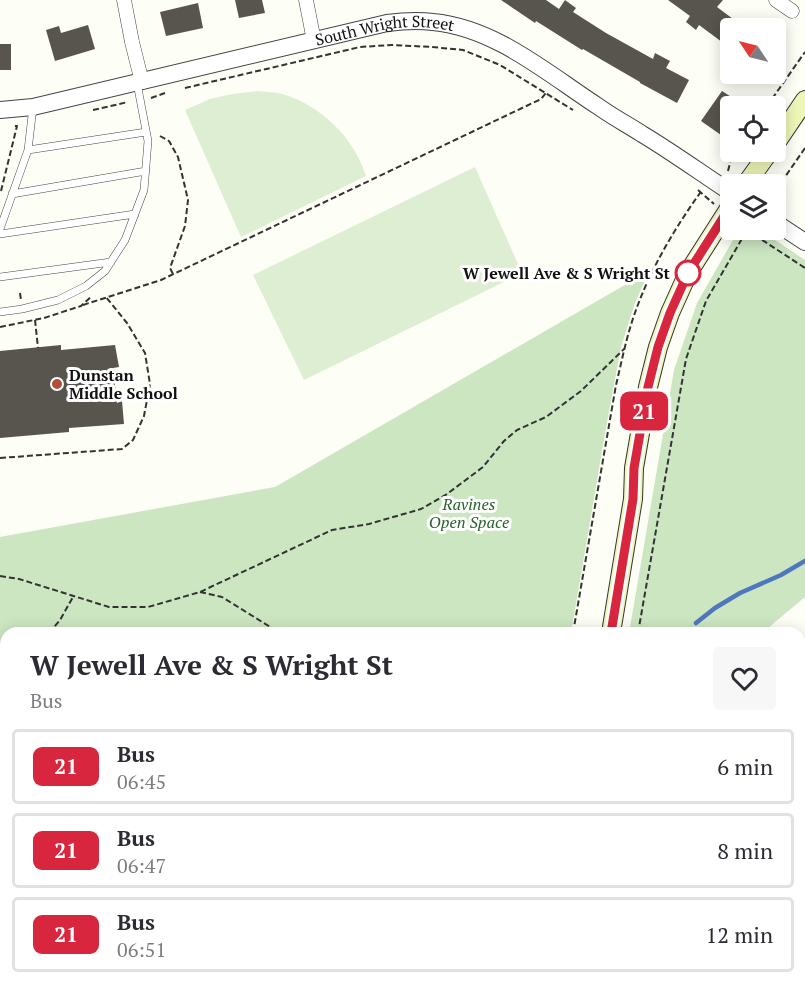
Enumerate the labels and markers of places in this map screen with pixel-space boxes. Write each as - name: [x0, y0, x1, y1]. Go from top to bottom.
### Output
- marker: W Jewell Ave & S Wright St: [675, 260, 701, 286]
- place label: W Jewell Ave & S Wright St: [463, 262, 671, 284]
- place label: Dunstan Middle School: [69, 364, 178, 404]
- marker: Dunstan Middle School: [50, 377, 64, 391]

